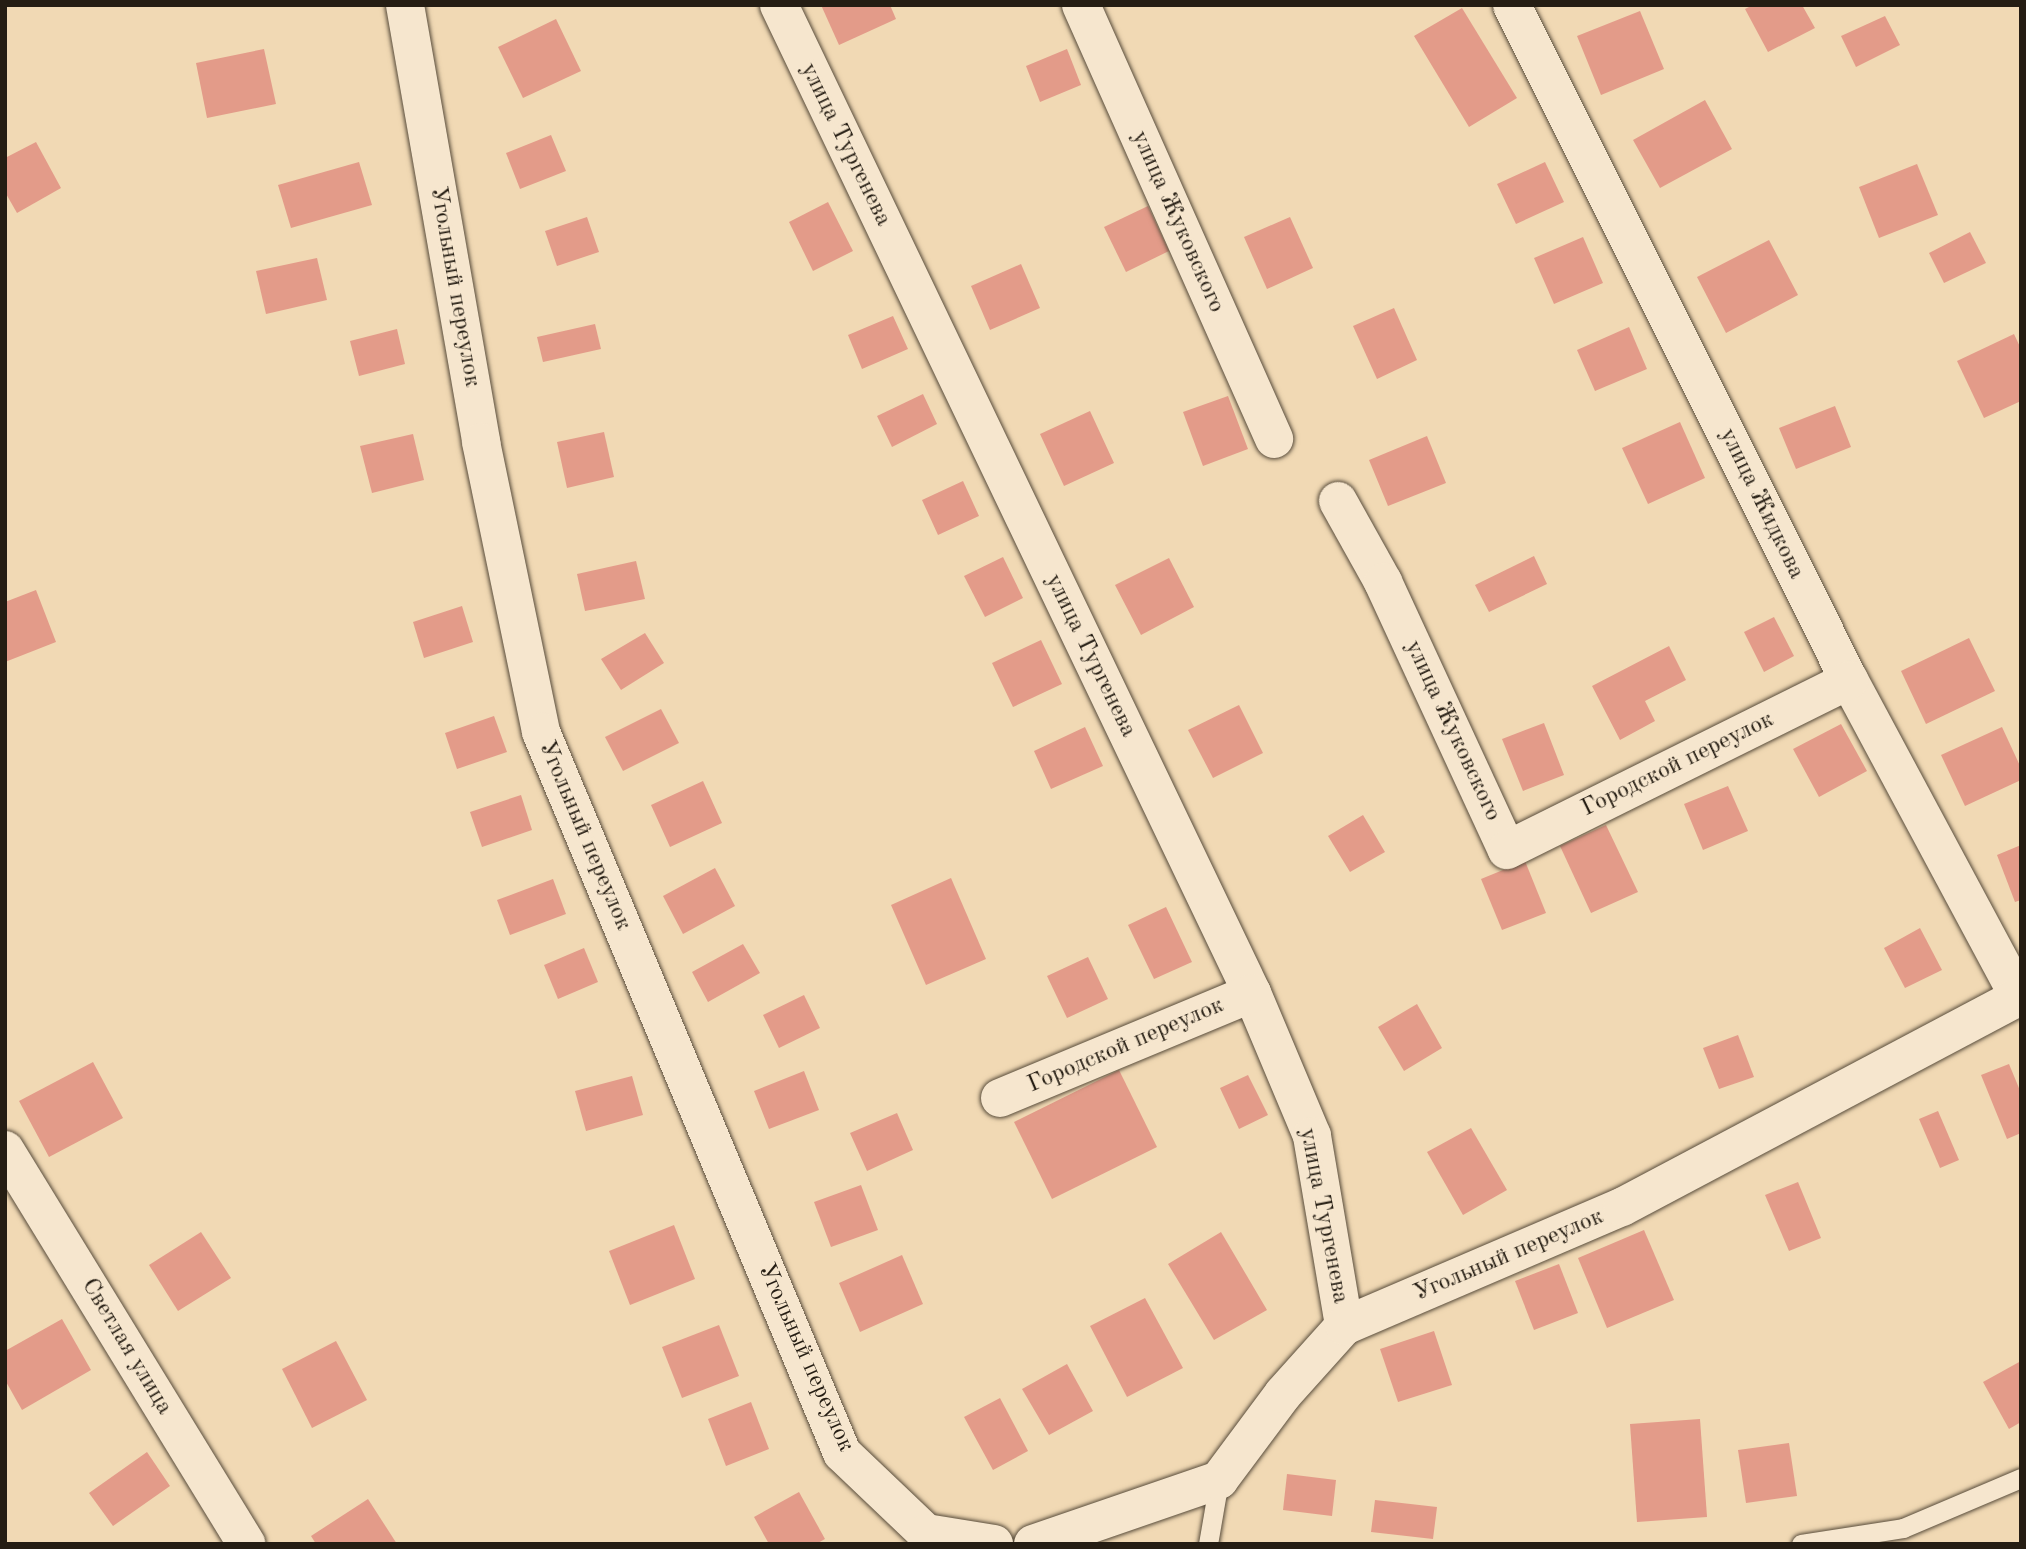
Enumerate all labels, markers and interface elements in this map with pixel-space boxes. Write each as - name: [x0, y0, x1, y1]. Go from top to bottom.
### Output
- street label: улица Тургенева: [793, 59, 897, 231]
- street label: улица Жуковского: [1124, 127, 1230, 317]
- street label: Угольный переулок: [422, 184, 486, 390]
- street label: улица Жидкова: [1712, 424, 1810, 584]
- street label: улица Тургенева: [1038, 570, 1142, 742]
- street label: улица Жуковского: [1398, 636, 1506, 826]
- street label: Городской переулок: [1577, 706, 1779, 824]
- street label: Угольный переулок: [531, 737, 637, 935]
- street label: Городской переулок: [1024, 992, 1228, 1100]
- street label: улица Тургенева: [1292, 1126, 1354, 1306]
- street label: Угольный переулок: [1410, 1203, 1608, 1309]
- street label: Угольный переулок: [751, 1259, 859, 1457]
- street label: Светлая улица: [74, 1274, 178, 1420]

